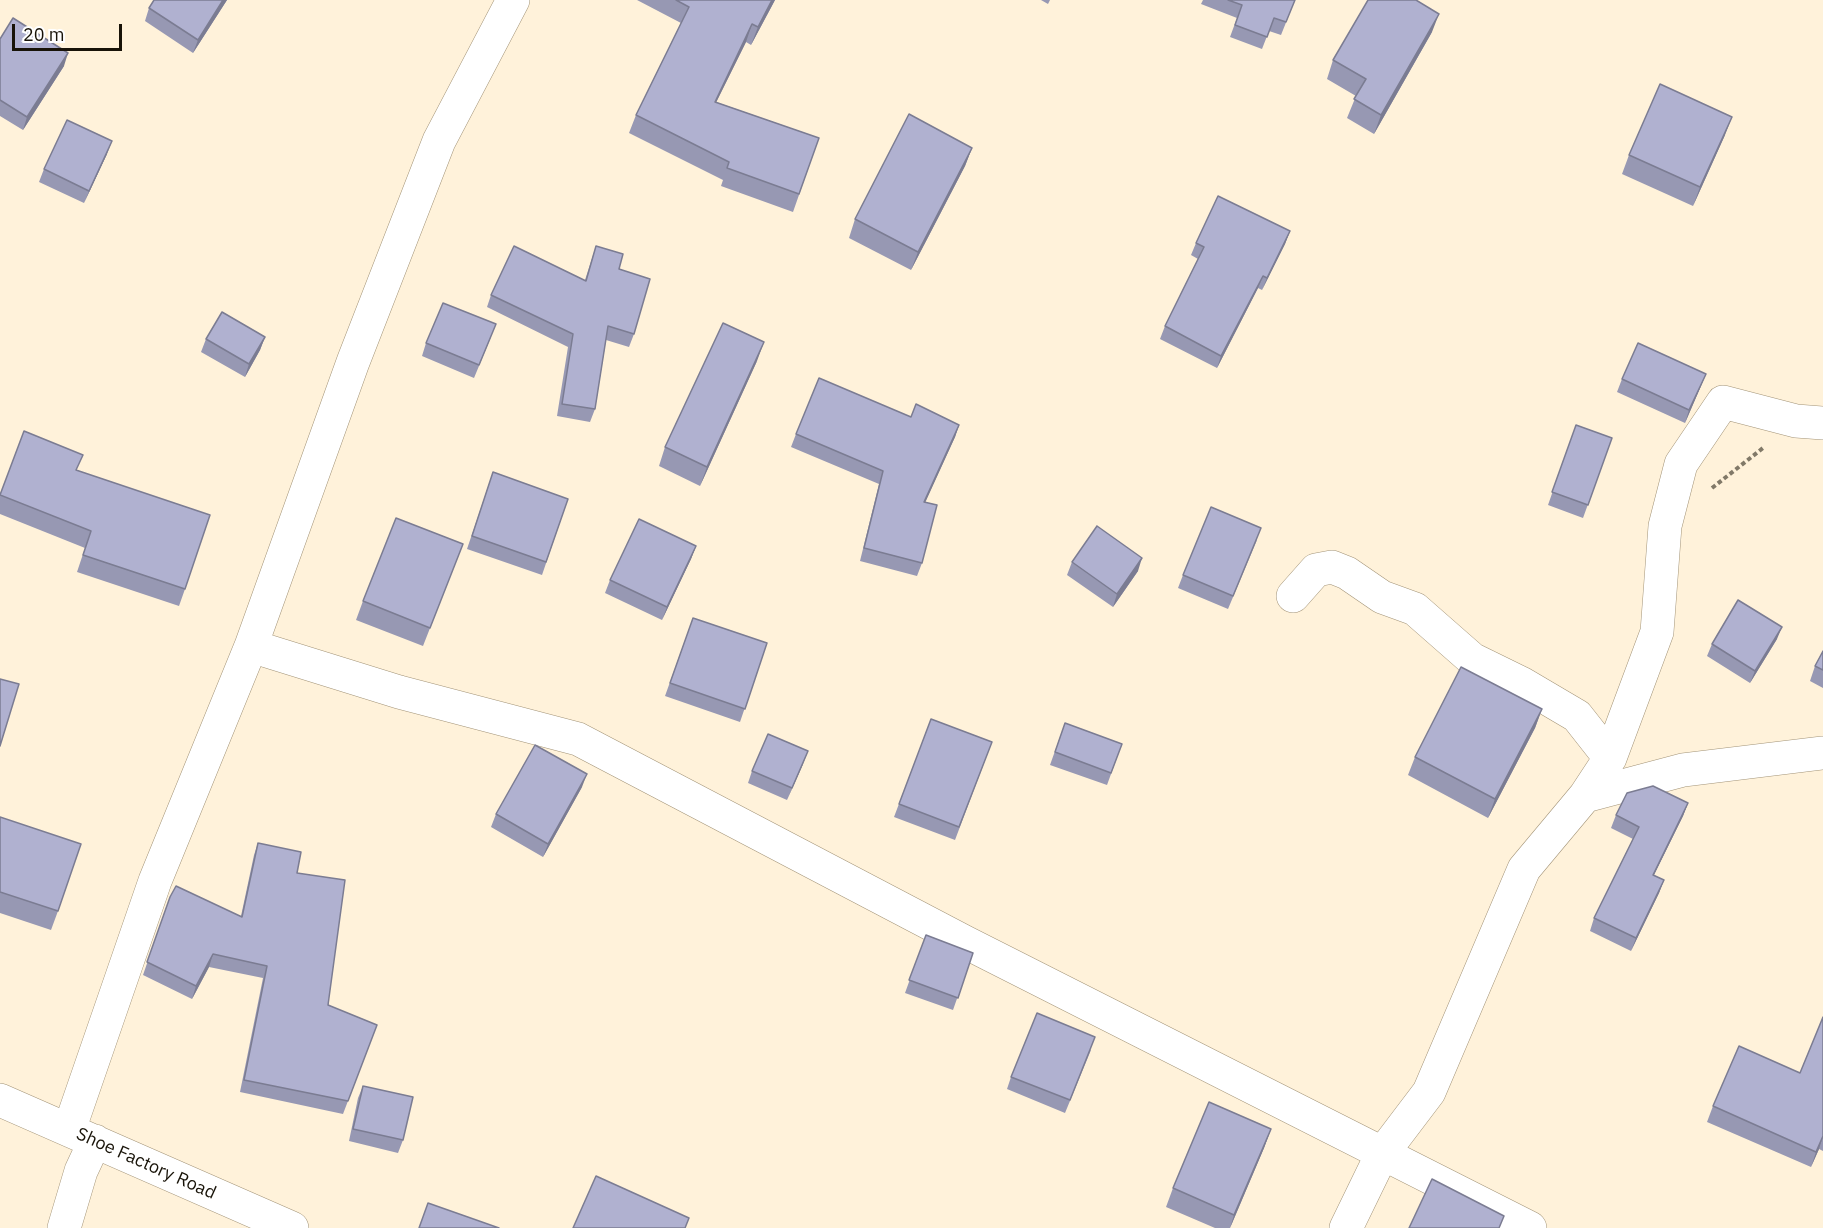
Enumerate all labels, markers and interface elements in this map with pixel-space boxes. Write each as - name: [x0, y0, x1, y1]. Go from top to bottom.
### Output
- scale bar: [15, 12, 124, 50]
- text: 20 m: [23, 23, 65, 46]
- street label: Shoe Factory Road: [73, 1124, 219, 1204]

